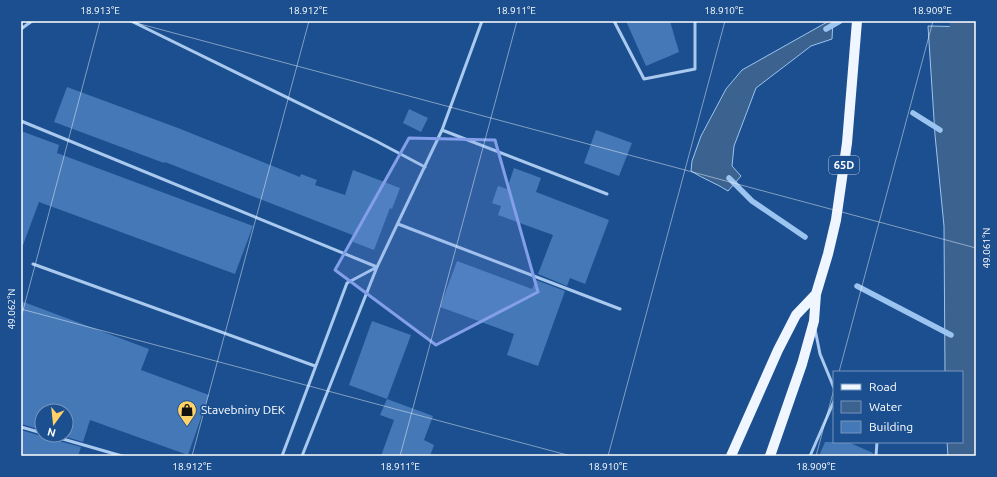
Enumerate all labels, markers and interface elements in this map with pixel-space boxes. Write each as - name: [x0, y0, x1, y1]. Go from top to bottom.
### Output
- text: 18.913°E: [80, 5, 120, 16]
- text: 18.912°E: [288, 5, 328, 16]
- text: 18.911°E: [496, 5, 536, 16]
- text: 18.910°E: [704, 5, 744, 16]
- text: 18.909°E: [912, 5, 952, 16]
- road number: 65D: [829, 156, 859, 174]
- text: 49.061°N: [981, 227, 992, 269]
- text: 49.062°N: [6, 288, 17, 330]
- legend: [833, 371, 963, 443]
- text: Road: [869, 380, 897, 393]
- shop icon: Stavebniny DEK: [176, 399, 198, 427]
- text: Water: [869, 400, 902, 413]
- north arrow: [34, 403, 74, 443]
- place label: Stavebniny DEK: [201, 403, 286, 416]
- text: Building: [869, 420, 913, 433]
- text: N: [46, 426, 57, 440]
- text: 18.912°E: [172, 461, 212, 472]
- text: 18.911°E: [380, 461, 420, 472]
- text: 18.910°E: [588, 461, 628, 472]
- text: 18.909°E: [796, 461, 836, 472]

